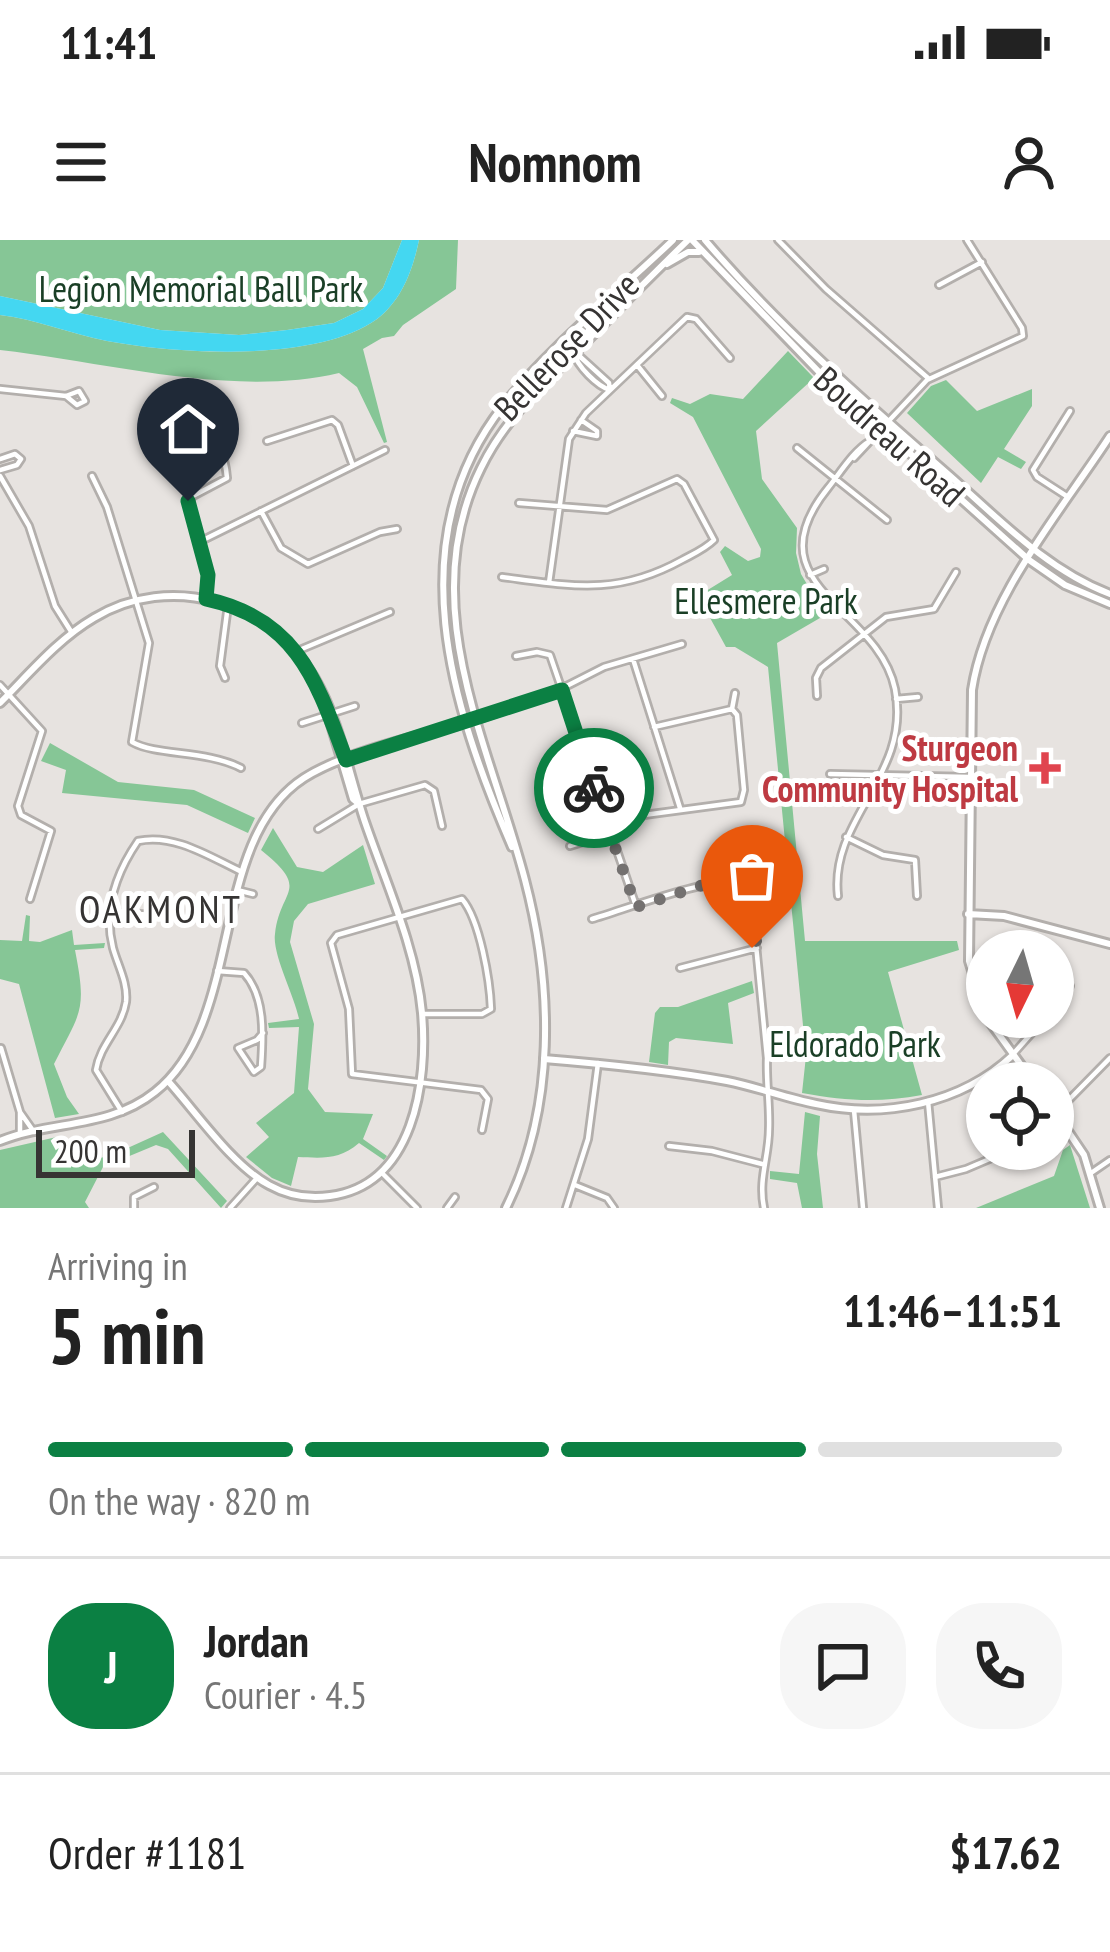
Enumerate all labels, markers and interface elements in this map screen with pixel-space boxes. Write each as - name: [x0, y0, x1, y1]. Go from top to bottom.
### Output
- text: 11:41: [60, 13, 157, 71]
- text: Nomnom: [468, 127, 642, 197]
- icon: menu: [48, 129, 114, 195]
- icon: person: [996, 129, 1062, 195]
- street label: Bellerose Drive: [483, 262, 649, 430]
- park label: Legion Memorial Ball Park: [39, 265, 363, 312]
- street label: Boudreau Road: [805, 356, 975, 516]
- pin: [137, 378, 239, 501]
- icon: home: [155, 396, 221, 462]
- park label: Ellesmere Park: [674, 577, 858, 624]
- place label: Sturgeon Community Hospital: [762, 724, 1018, 812]
- courier: [534, 728, 654, 848]
- marker: Sturgeon Community Hospital: [1029, 752, 1061, 784]
- icon: bike: [561, 755, 627, 821]
- pin: [701, 825, 803, 948]
- icon: bag: [719, 843, 785, 909]
- district label: OAKMONT: [79, 883, 243, 934]
- north arrow: [966, 930, 1074, 1038]
- map controls: [966, 930, 1074, 1170]
- park label: Eldorado Park: [769, 1020, 941, 1067]
- button: locate: [966, 1062, 1074, 1170]
- scale bar: [36, 1124, 195, 1177]
- text: 200 m: [54, 1129, 127, 1172]
- text: Arriving in: [48, 1240, 188, 1291]
- text: 11:46–11:51: [843, 1281, 1062, 1339]
- text: 5 min: [48, 1285, 206, 1386]
- text: On the way · 820 m: [48, 1475, 310, 1526]
- button: chat: [780, 1603, 906, 1729]
- button: phone: [936, 1603, 1062, 1729]
- text: Jordan: [204, 1611, 309, 1669]
- text: J: [104, 1637, 118, 1695]
- text: Courier · 4.5: [204, 1669, 367, 1720]
- text: Order #1181: [48, 1823, 246, 1881]
- text: $17.62: [949, 1823, 1062, 1881]

